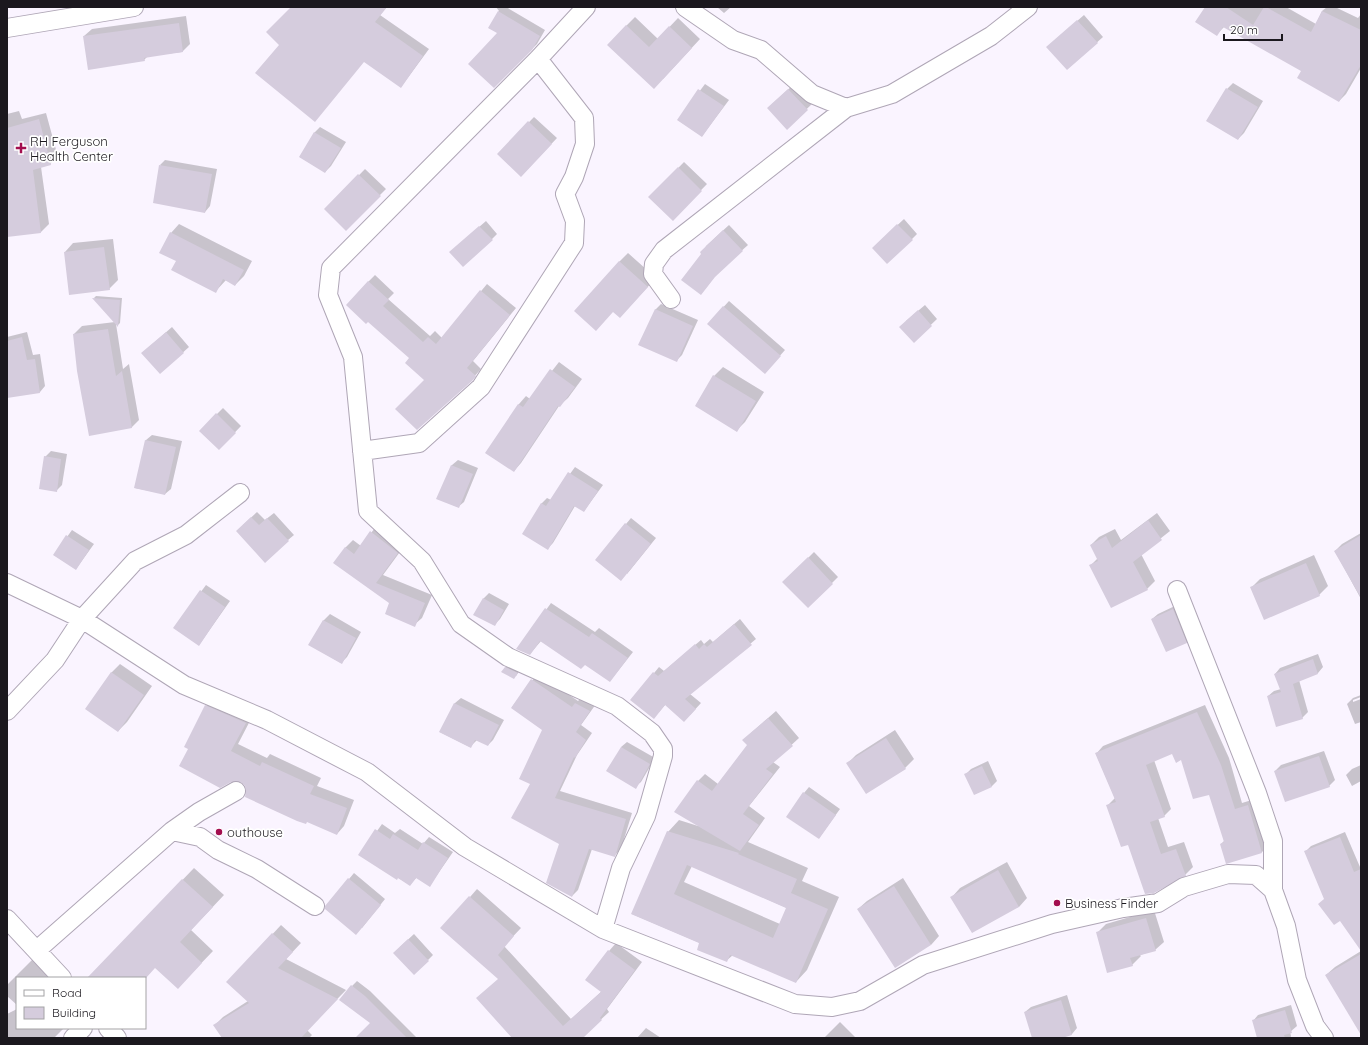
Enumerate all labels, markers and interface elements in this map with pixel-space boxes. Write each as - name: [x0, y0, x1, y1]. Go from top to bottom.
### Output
- scale bar: [1224, 16, 1282, 42]
- text: 20 m: [1230, 22, 1258, 37]
- place label: RH Ferguson Health Center: [30, 133, 113, 164]
- marker: RH Ferguson Health Center: [15, 142, 27, 154]
- place label: outhouse: [227, 824, 283, 840]
- marker: outhouse: [214, 827, 224, 837]
- place label: Business Finder: [1065, 895, 1158, 911]
- marker: Business Finder: [1052, 898, 1062, 908]
- legend: [16, 977, 146, 1029]
- text: Road: [52, 985, 82, 1000]
- text: Building: [52, 1005, 96, 1020]

